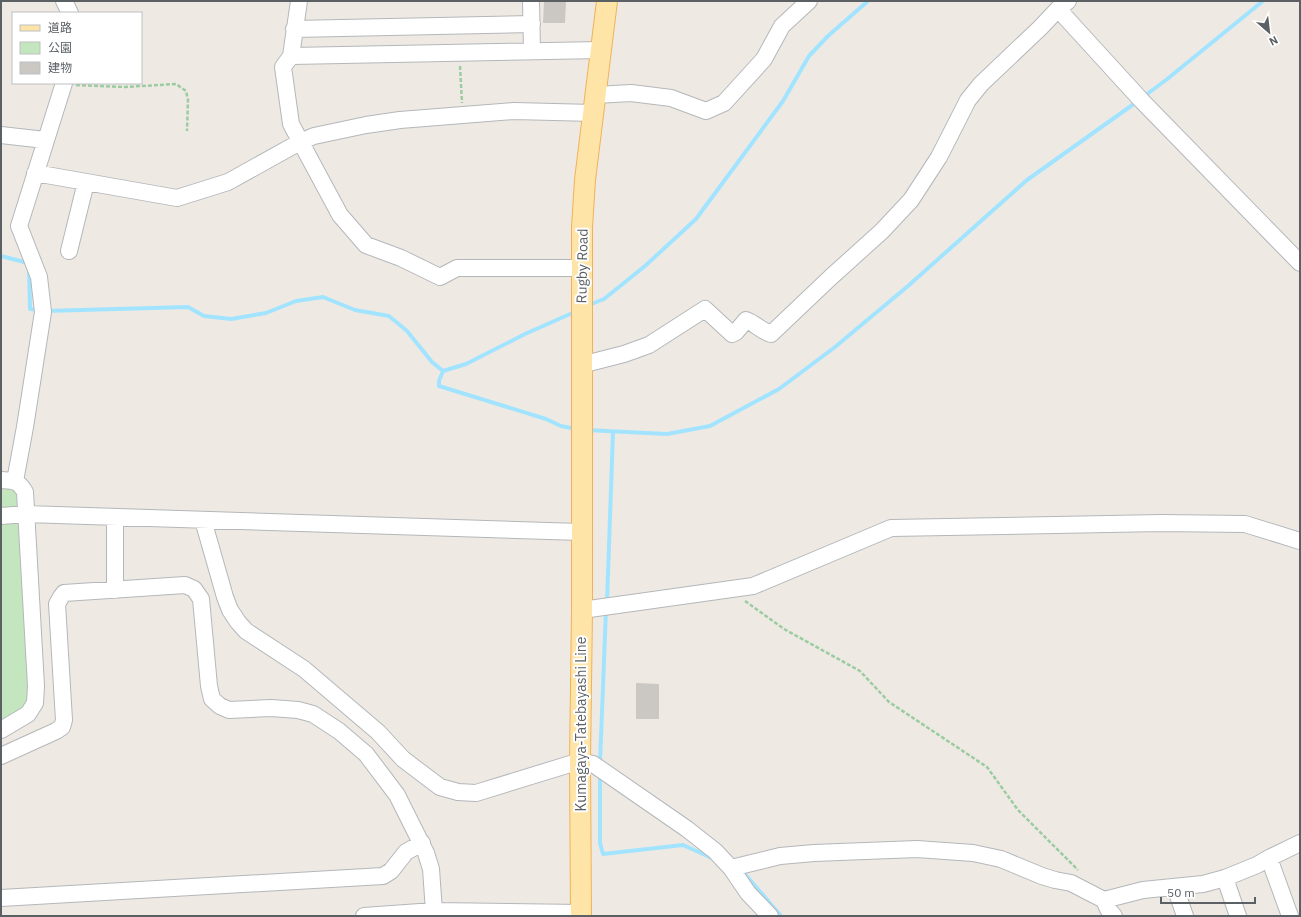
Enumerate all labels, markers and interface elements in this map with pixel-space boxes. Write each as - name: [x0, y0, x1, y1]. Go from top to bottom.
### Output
- legend: [12, 12, 142, 84]
- north arrow: [1249, 12, 1289, 52]
- text: 道路: [48, 20, 72, 35]
- text: N: [1267, 33, 1280, 49]
- text: 公園: [48, 40, 72, 55]
- text: 建物: [48, 60, 72, 75]
- street label: Rugby Road: [572, 228, 592, 304]
- street label: Kumagaya-Tatebayashi Line: [572, 636, 590, 811]
- scale bar: [1161, 879, 1255, 905]
- text: 50 m: [1167, 885, 1195, 900]

